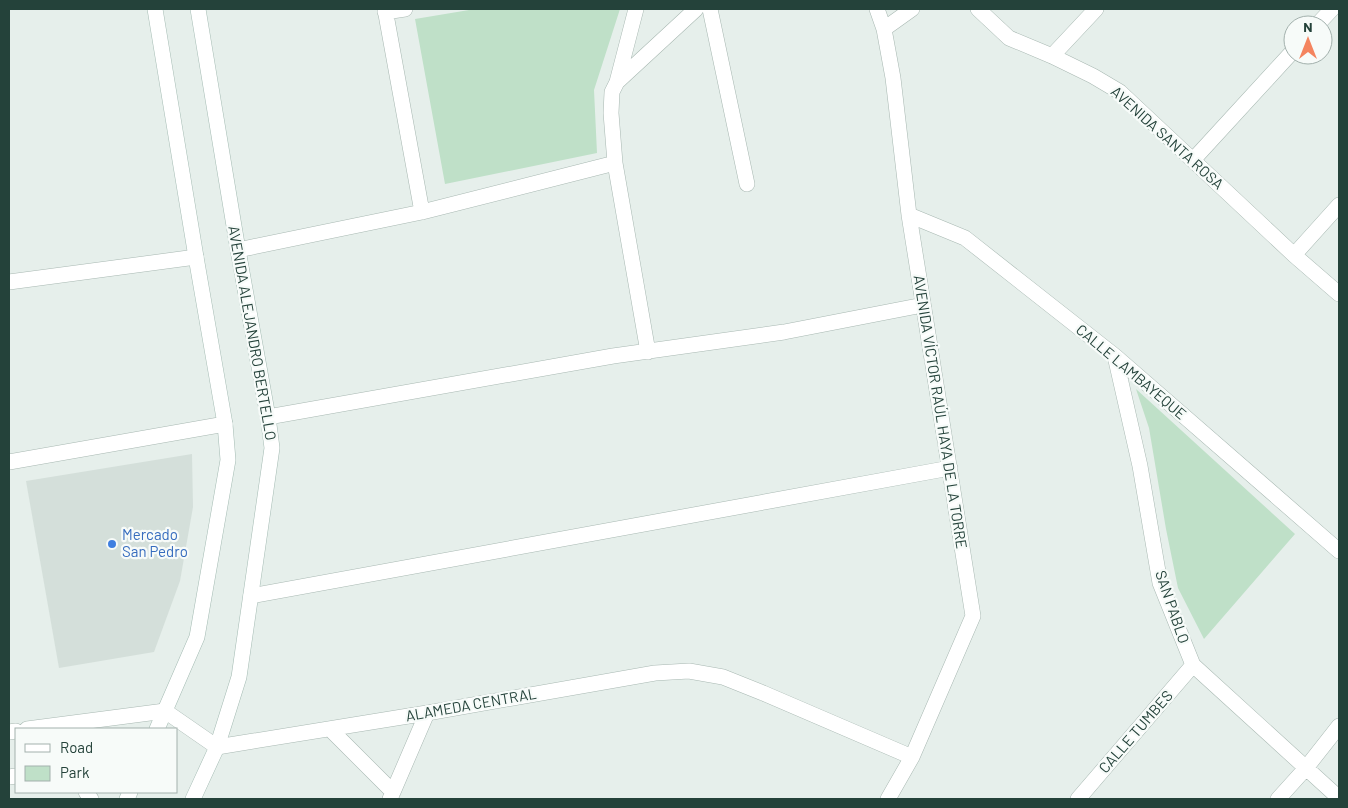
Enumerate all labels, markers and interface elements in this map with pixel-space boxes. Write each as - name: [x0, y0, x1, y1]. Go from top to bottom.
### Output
- north arrow: [1283, 15, 1333, 65]
- text: N: [1303, 18, 1313, 35]
- street label: AVENIDA SANTA ROSA: [1108, 82, 1228, 193]
- street label: AVENIDA ALEJANDRO BERTELLO: [225, 224, 281, 442]
- street label: AVENIDA VÍCTOR RAÚL HAYA DE LA TORRE: [910, 274, 972, 550]
- street label: CALLE LAMBAYEQUE: [1073, 320, 1190, 423]
- place label: Mercado San Pedro: [122, 525, 188, 560]
- marker: Mercado San Pedro: [106, 538, 118, 550]
- street label: SAN PABLO: [1152, 568, 1194, 645]
- street label: ALAMEDA CENTRAL: [404, 684, 538, 724]
- street label: CALLE TUMBES: [1094, 686, 1176, 776]
- legend: [15, 728, 178, 793]
- text: Road: [60, 738, 93, 756]
- text: Park: [60, 763, 90, 781]

